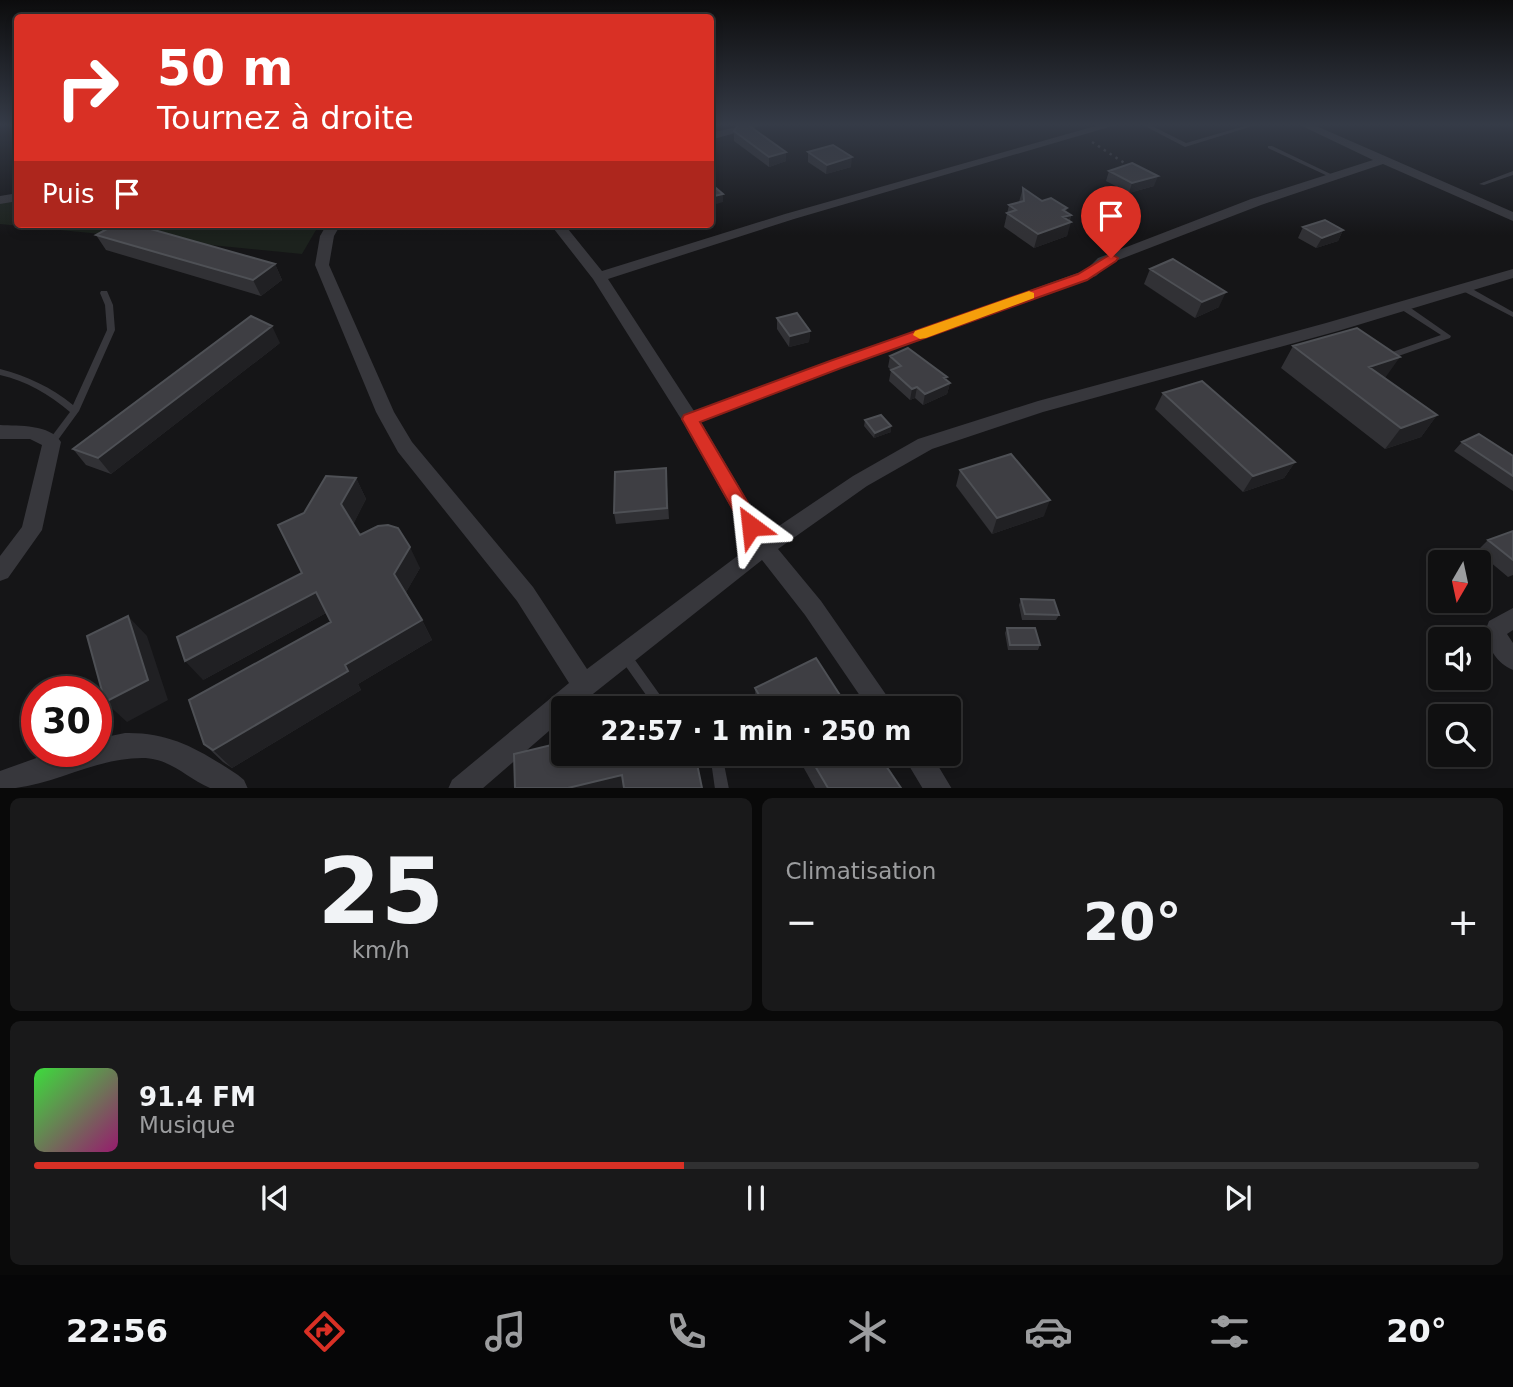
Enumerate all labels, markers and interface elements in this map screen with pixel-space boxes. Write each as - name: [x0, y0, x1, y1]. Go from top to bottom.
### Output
- text: 50 m: [157, 40, 293, 97]
- icon: right: [42, 42, 133, 133]
- text: Tournez à droite: [157, 99, 414, 137]
- icon: arrive: [108, 175, 146, 213]
- text: Puis: [42, 179, 94, 209]
- pin: [1081, 186, 1141, 258]
- icon: arrive: [1092, 197, 1130, 235]
- position arrow: [714, 489, 788, 563]
- north arrow: [1428, 550, 1491, 612]
- map controls: [1428, 550, 1491, 767]
- button: sound: [1428, 627, 1491, 690]
- speed limit sign: 30: [21, 676, 112, 767]
- button: search: [1428, 704, 1491, 767]
- text: 22:57 · 1 min · 250 m: [601, 716, 911, 746]
- text: 25: [317, 839, 444, 944]
- text: Climatisation: [786, 858, 936, 884]
- text: 20°: [1083, 892, 1181, 952]
- text: −: [786, 900, 817, 944]
- text: +: [1447, 900, 1479, 944]
- text: km/h: [352, 937, 410, 963]
- text: 91.4 FM: [139, 1082, 256, 1112]
- text: Musique: [139, 1112, 235, 1138]
- icon: previous: [256, 1179, 294, 1217]
- icon: pause: [737, 1179, 775, 1217]
- icon: next: [1219, 1179, 1257, 1217]
- icon: directions: [300, 1307, 349, 1356]
- icon: music: [481, 1307, 530, 1356]
- icon: phone: [662, 1307, 711, 1356]
- icon: climate: [843, 1307, 892, 1356]
- icon: car: [1024, 1307, 1073, 1356]
- icon: filters: [1205, 1307, 1254, 1356]
- text: 22:56: [66, 1312, 168, 1350]
- text: 20°: [1386, 1312, 1447, 1350]

